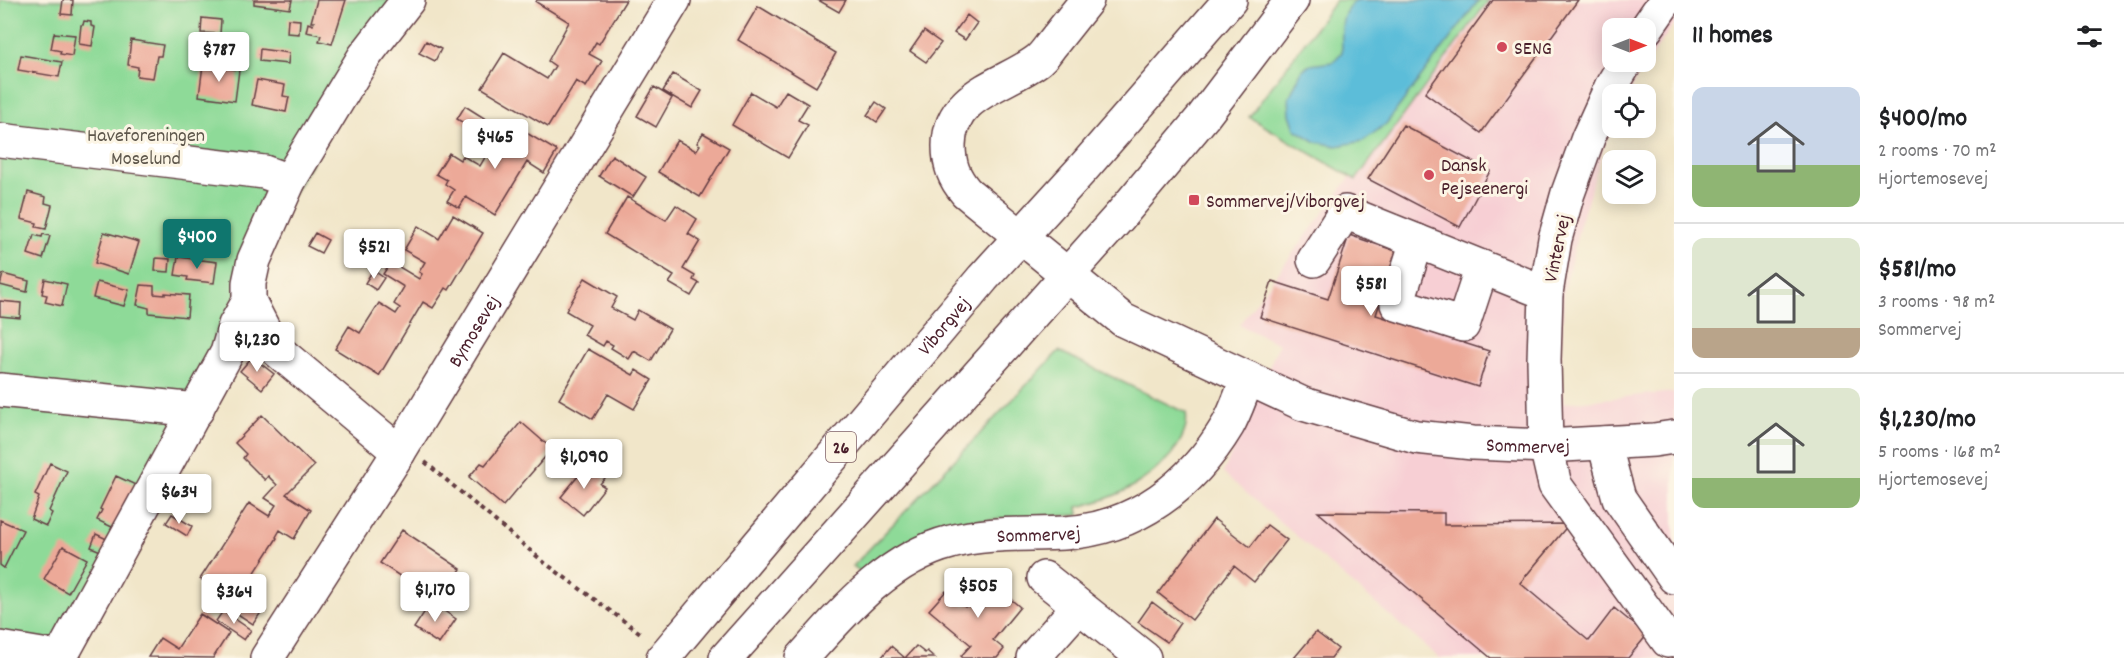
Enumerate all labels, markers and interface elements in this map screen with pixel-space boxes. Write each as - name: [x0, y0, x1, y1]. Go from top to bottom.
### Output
- north arrow: [1602, 18, 1656, 72]
- map controls: [1602, 18, 1656, 204]
- text: 11 homes: [1692, 18, 1773, 55]
- icon: filters: [2073, 20, 2106, 53]
- pin: $787: [183, 32, 255, 83]
- place label: SENG: [1514, 36, 1552, 64]
- text: $787: [202, 37, 236, 65]
- marker: SENG: [1495, 40, 1509, 54]
- button: locate: [1602, 84, 1656, 138]
- text: $400/mo: [1878, 101, 1967, 138]
- icon: home: [1740, 111, 1812, 183]
- pin: $465: [459, 119, 531, 170]
- park label: Haveforeningen Moselund: [87, 123, 205, 174]
- text: $465: [476, 124, 514, 152]
- text: 2 rooms · 70 m²: [1878, 138, 1997, 166]
- button: layers: [1602, 150, 1656, 204]
- place label: Dansk Pejseenergi: [1441, 153, 1528, 204]
- text: Hjortemosevej: [1878, 166, 1988, 194]
- marker: Dansk Pejseenergi: [1422, 168, 1436, 182]
- place label: Sommervej/Viborgvej: [1206, 189, 1365, 217]
- marker: Sommervej/Viborgvej: [1187, 193, 1201, 207]
- street label: Vintervej: [1538, 212, 1580, 285]
- pin: $400: [161, 219, 233, 270]
- text: $400: [177, 224, 217, 252]
- pin: $521: [338, 229, 410, 280]
- text: $521: [358, 234, 390, 262]
- text: $581/mo: [1878, 252, 1956, 289]
- icon: home: [1740, 262, 1812, 334]
- pin: $581: [1335, 266, 1407, 317]
- text: $581: [1355, 271, 1387, 299]
- text: 3 rooms · 98 m²: [1878, 289, 1995, 317]
- street label: Bymosevej: [443, 291, 508, 373]
- street label: Viborgvej: [912, 292, 979, 363]
- text: Sommervej: [1878, 317, 1962, 345]
- pin: $1,230: [208, 322, 306, 373]
- text: $1,230: [234, 327, 280, 355]
- text: $1,230/mo: [1878, 402, 1976, 439]
- icon: home: [1740, 412, 1812, 484]
- road number: 26: [826, 432, 856, 462]
- street label: Sommervej: [1485, 433, 1571, 463]
- pin: $1,090: [535, 439, 633, 490]
- text: 5 rooms · 168 m²: [1878, 439, 2001, 467]
- text: $1,090: [559, 444, 609, 472]
- text: Hjortemosevej: [1878, 467, 1988, 495]
- pin: $634: [143, 474, 215, 525]
- text: $634: [160, 479, 198, 507]
- street label: Sommervej: [996, 520, 1083, 552]
- pin: $505: [942, 568, 1014, 619]
- pin: $1,170: [386, 572, 484, 623]
- text: $505: [958, 573, 998, 601]
- pin: $364: [198, 574, 270, 625]
- text: $1,170: [414, 577, 456, 605]
- text: $364: [215, 579, 253, 607]

